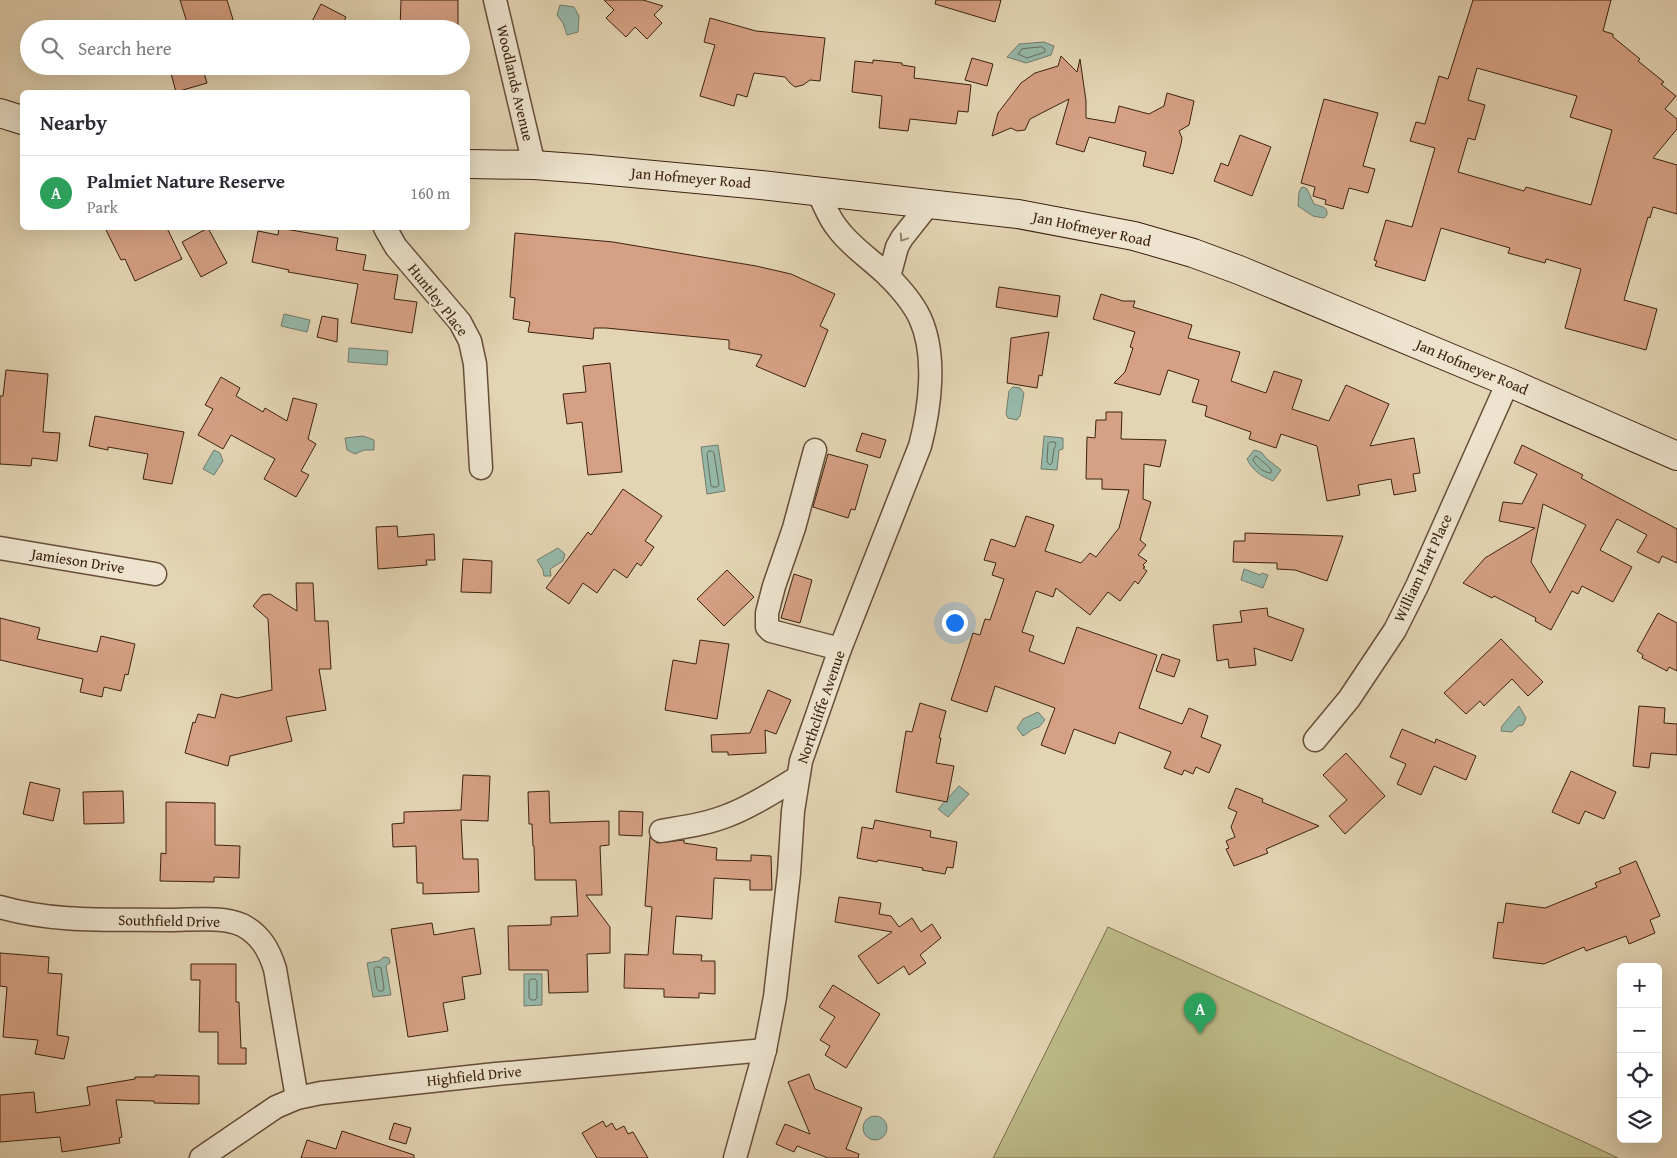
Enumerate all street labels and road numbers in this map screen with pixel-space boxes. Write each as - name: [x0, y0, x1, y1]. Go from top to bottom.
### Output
- street label: Woodlands Avenue: [492, 23, 539, 143]
- street label: Jan Hofmeyer Road: [628, 162, 752, 193]
- street label: Jan Hofmeyer Road: [1029, 205, 1153, 251]
- street label: Huntley Place: [403, 259, 473, 340]
- street label: Jan Hofmeyer Road: [1411, 333, 1532, 400]
- street label: William Hart Place: [1388, 510, 1457, 625]
- street label: Jamieson Drive: [28, 542, 126, 578]
- street label: Northcliffe Avenue: [791, 648, 850, 766]
- street label: Southfield Drive: [118, 909, 220, 932]
- street label: Highfield Drive: [425, 1060, 522, 1091]

